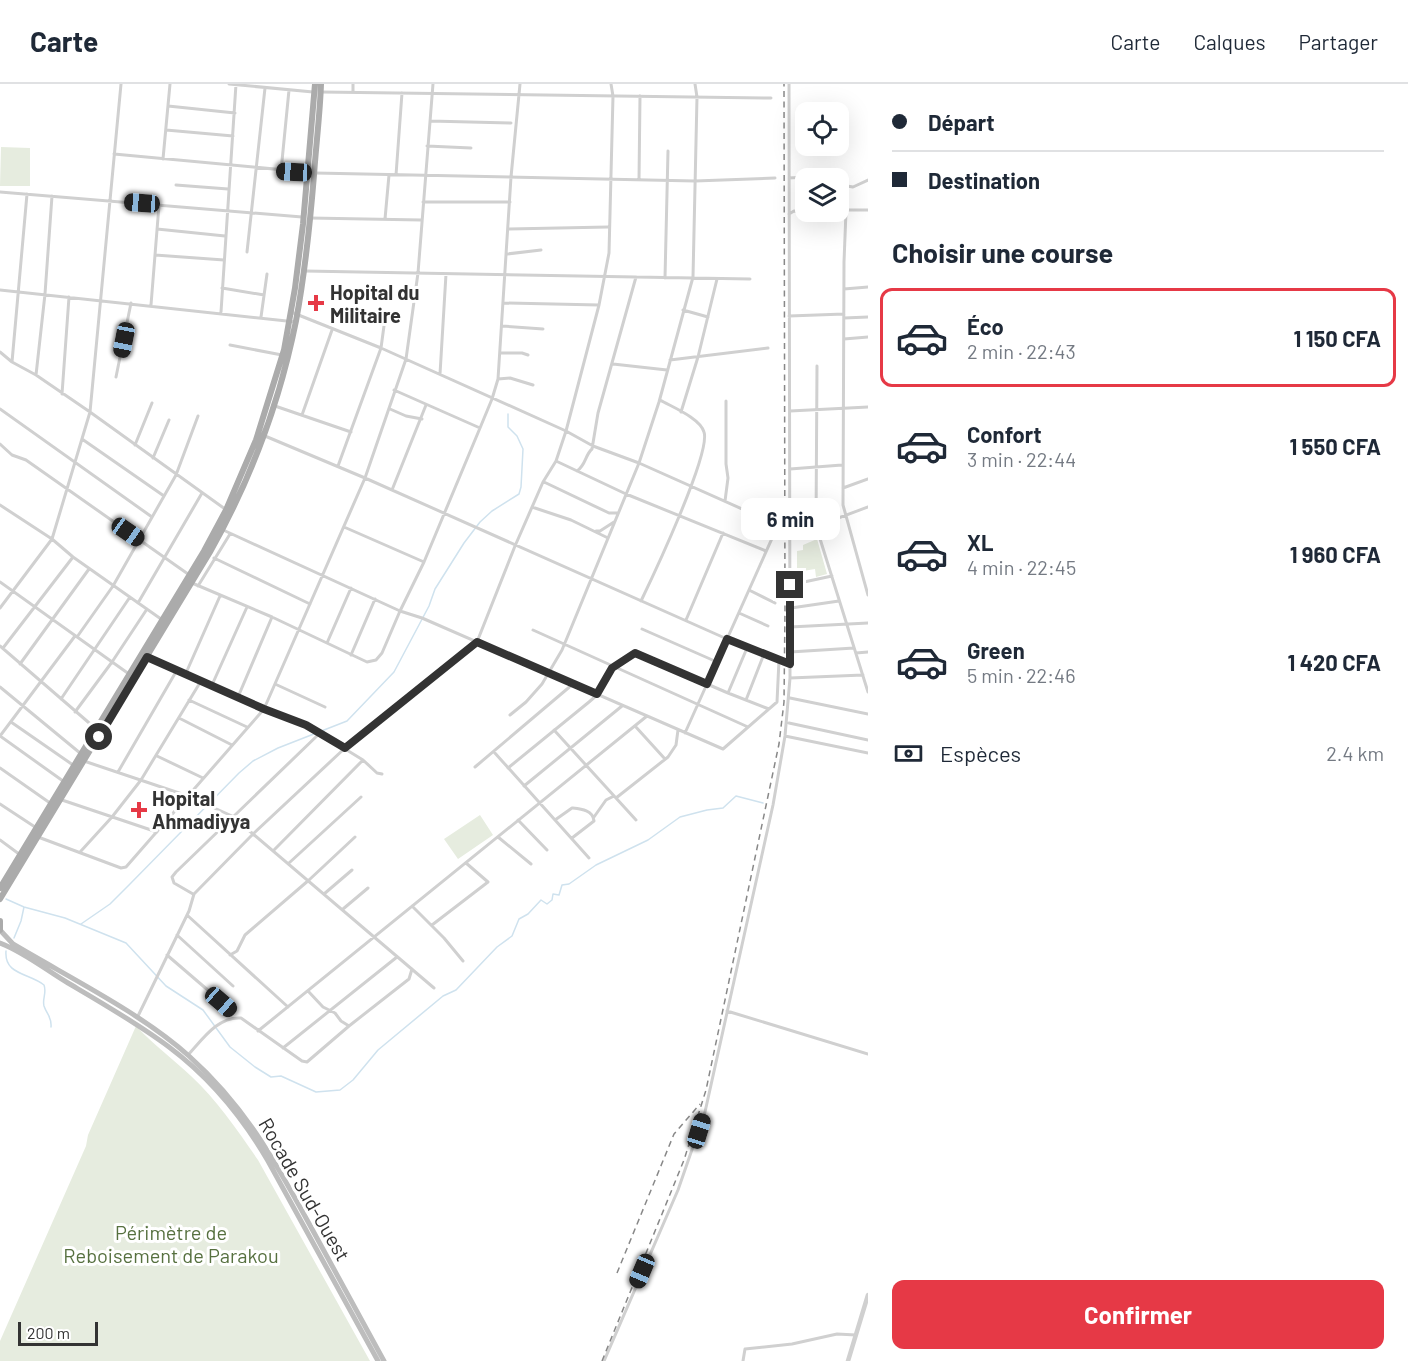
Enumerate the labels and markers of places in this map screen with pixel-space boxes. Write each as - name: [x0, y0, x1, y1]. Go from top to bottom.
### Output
- place label: Hopital du Militaire: [330, 280, 419, 327]
- marker: Hopital du Militaire: [307, 294, 325, 312]
- place label: Hopital Ahmadiyya: [152, 786, 250, 833]
- marker: Hopital Ahmadiyya: [130, 801, 148, 819]

